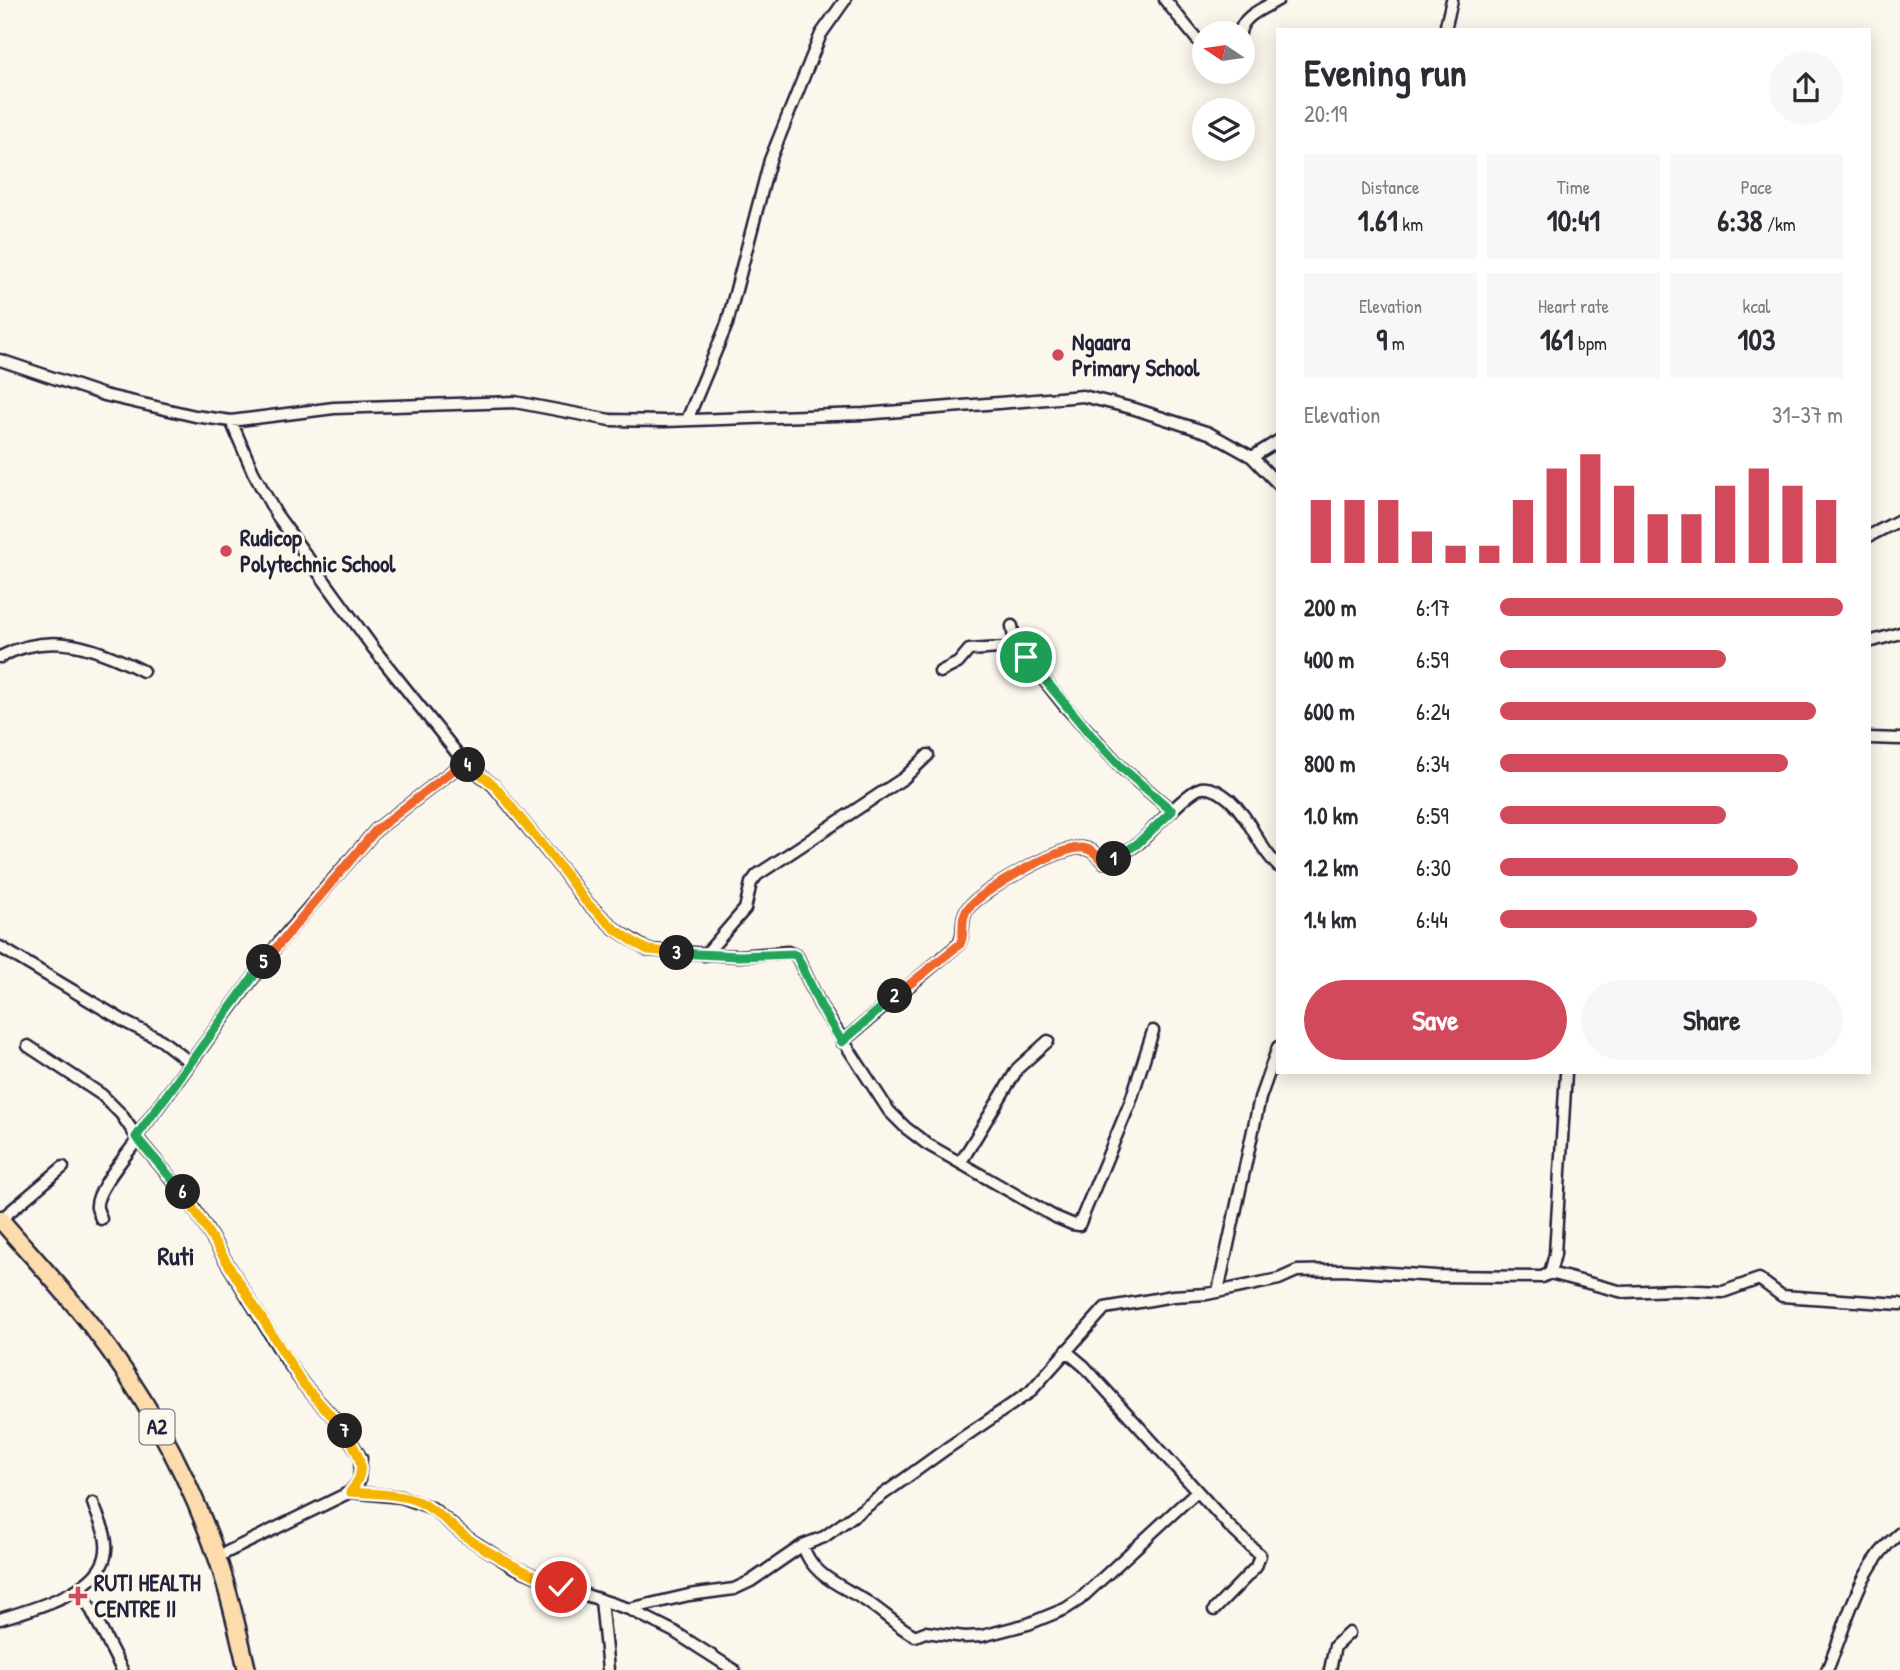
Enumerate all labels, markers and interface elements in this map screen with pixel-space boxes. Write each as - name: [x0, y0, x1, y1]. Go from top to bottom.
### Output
- north arrow: [1192, 21, 1255, 84]
- map controls: [1192, 21, 1255, 161]
- text: Evening run: [1304, 46, 1467, 98]
- button: share: [1769, 51, 1843, 125]
- button: layers: [1192, 98, 1255, 161]
- text: 20:19: [1304, 98, 1347, 129]
- text: Distance: [1361, 174, 1420, 200]
- text: Time: [1557, 174, 1590, 200]
- text: Pace: [1741, 174, 1772, 200]
- text: 1.61: [1358, 200, 1398, 240]
- text: 10:41: [1547, 200, 1600, 240]
- text: 6:38: [1717, 200, 1763, 240]
- text: km: [1398, 211, 1423, 237]
- text: /km: [1763, 211, 1796, 237]
- text: Elevation: [1359, 293, 1422, 319]
- text: Heart rate: [1538, 293, 1609, 319]
- text: kcal: [1743, 293, 1770, 319]
- text: 9: [1376, 319, 1387, 359]
- text: 161: [1540, 319, 1574, 359]
- text: 103: [1738, 319, 1775, 359]
- place label: Ngaara Primary School: [1072, 326, 1200, 384]
- text: m: [1387, 330, 1405, 356]
- text: bpm: [1574, 330, 1607, 356]
- marker: Ngaara Primary School: [1050, 347, 1066, 363]
- text: Elevation: [1304, 399, 1380, 430]
- text: 31–37 m: [1772, 399, 1843, 430]
- place label: Rudicop Polytechnic School: [240, 522, 396, 580]
- marker: Rudicop Polytechnic School: [218, 543, 234, 559]
- text: 200 m: [1304, 592, 1356, 623]
- text: 6:17: [1416, 592, 1450, 623]
- pin: [996, 627, 1056, 687]
- icon: arrive: [1007, 638, 1045, 676]
- text: 400 m: [1304, 644, 1354, 675]
- text: 6:59: [1416, 644, 1449, 675]
- text: 600 m: [1304, 696, 1355, 727]
- text: 6:24: [1416, 696, 1450, 727]
- pin: 4: [450, 748, 486, 782]
- text: 800 m: [1304, 748, 1356, 779]
- text: 6:34: [1416, 748, 1449, 779]
- text: 4: [464, 751, 471, 777]
- text: 1.0 km: [1304, 800, 1358, 831]
- text: 6:59: [1416, 800, 1449, 831]
- pin: 1: [1096, 842, 1132, 876]
- text: 1: [1110, 845, 1117, 871]
- text: 1.2 km: [1304, 852, 1359, 883]
- text: 6:30: [1416, 852, 1451, 883]
- text: 1.4 km: [1304, 904, 1356, 935]
- text: 6:44: [1416, 904, 1448, 935]
- pin: 3: [660, 936, 694, 970]
- text: 3: [672, 939, 681, 965]
- pin: 5: [246, 944, 282, 979]
- text: 5: [259, 948, 268, 974]
- pin: 2: [878, 978, 912, 1014]
- button: Save: [1304, 980, 1567, 1060]
- button: Share: [1581, 980, 1843, 1060]
- text: 2: [890, 982, 899, 1008]
- pin: 6: [166, 1174, 200, 1210]
- text: 6: [179, 1178, 186, 1204]
- district label: Ruti: [158, 1238, 194, 1273]
- road number: A2: [140, 1410, 174, 1444]
- pin: 7: [328, 1414, 362, 1448]
- text: 7: [340, 1417, 349, 1443]
- pin: [531, 1557, 591, 1617]
- place label: RUTI HEALTH CENTRE II: [94, 1567, 201, 1624]
- icon: check: [542, 1568, 580, 1606]
- marker: RUTI HEALTH CENTRE II: [68, 1586, 88, 1606]

